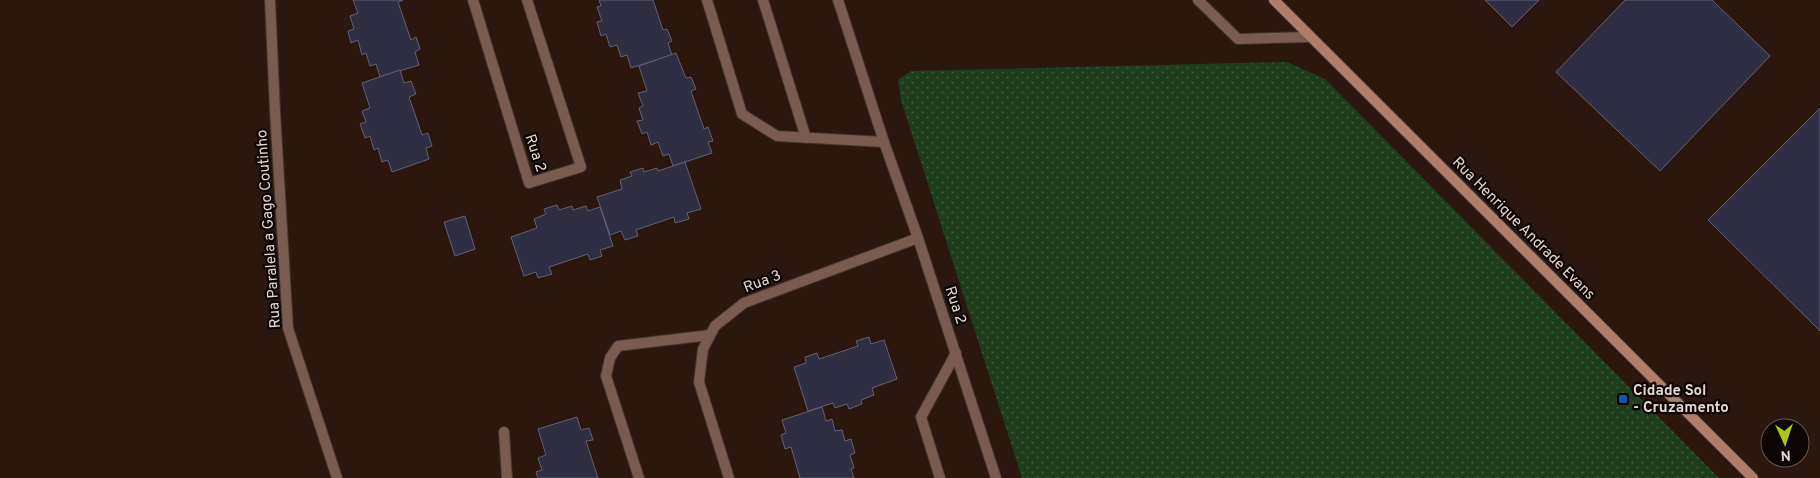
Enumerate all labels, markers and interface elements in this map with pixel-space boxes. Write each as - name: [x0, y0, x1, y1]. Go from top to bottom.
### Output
- street label: Rua Paralela a Gago Coutinho: [253, 129, 286, 329]
- street label: Rua 2: [520, 132, 550, 175]
- street label: Rua Henrique Andrade Evans: [1447, 154, 1598, 305]
- street label: Rua 3: [741, 267, 784, 298]
- street label: Rua 2: [940, 284, 970, 327]
- place label: Cidade Sol - Cruzamento: [1633, 382, 1729, 418]
- marker: Cidade Sol - Cruzamento: [1617, 393, 1629, 405]
- north arrow: [1760, 418, 1810, 468]
- text: N: [1780, 446, 1791, 463]

